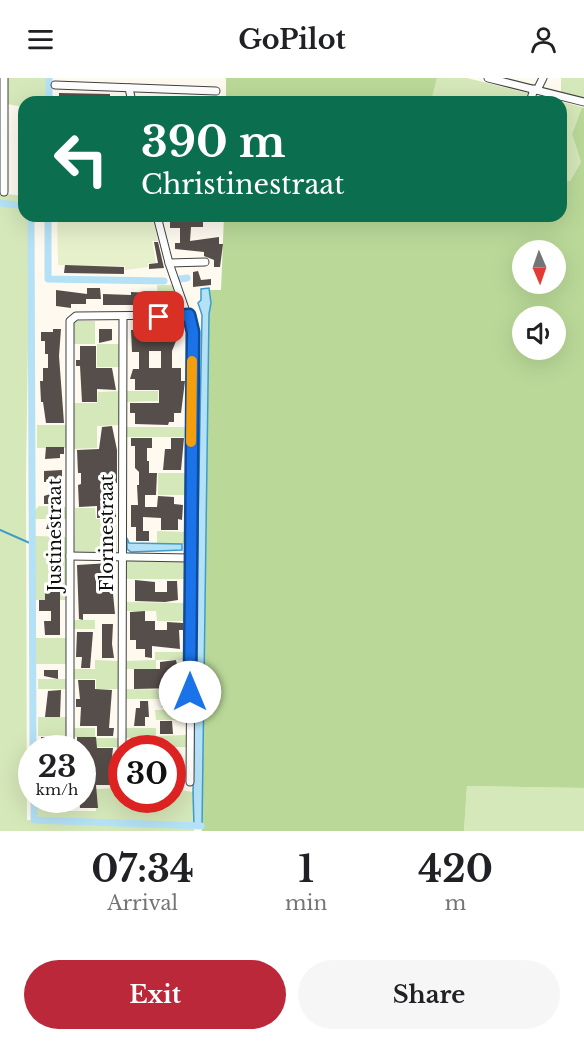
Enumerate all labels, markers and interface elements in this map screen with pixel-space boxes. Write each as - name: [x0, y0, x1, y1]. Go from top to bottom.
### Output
- icon: menu: [24, 23, 57, 56]
- text: GoPilot: [238, 23, 346, 56]
- icon: person: [527, 23, 560, 56]
- text: 390 m: [141, 116, 285, 168]
- icon: left: [42, 120, 120, 198]
- text: Christinestraat: [141, 168, 345, 201]
- north arrow: [512, 240, 566, 294]
- map controls: [512, 240, 566, 360]
- pin: [133, 291, 184, 342]
- icon: arrive: [142, 300, 175, 333]
- button: sound: [512, 306, 566, 360]
- street label: Florinestraat: [96, 474, 118, 592]
- street label: Justinestraat: [44, 478, 66, 593]
- position arrow: [158, 660, 222, 724]
- speed limit sign: 30: [108, 735, 186, 813]
- text: 23: [38, 748, 76, 785]
- text: km/h: [36, 780, 78, 799]
- text: 07:34: [91, 847, 194, 892]
- text: 1: [298, 847, 314, 892]
- text: 420: [418, 847, 493, 892]
- text: Arrival: [107, 891, 178, 915]
- text: min: [285, 891, 327, 915]
- text: m: [445, 891, 466, 915]
- button: Exit: [24, 960, 286, 1029]
- button: Share: [298, 960, 560, 1029]

